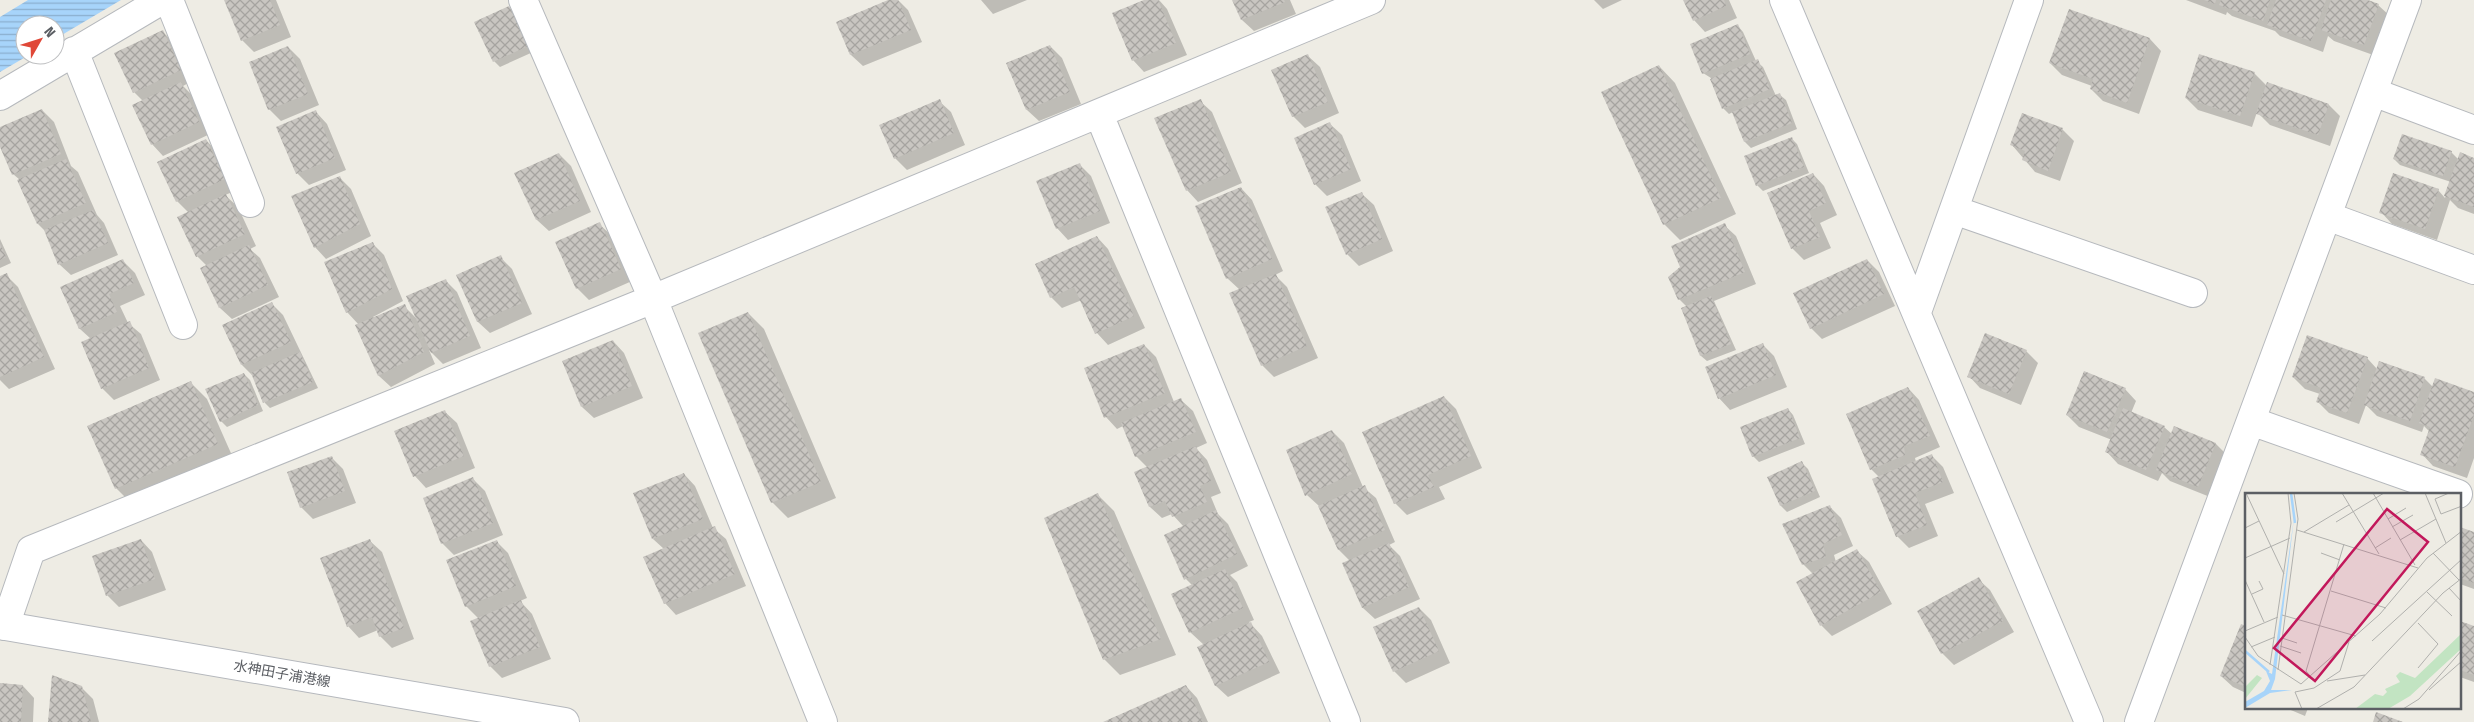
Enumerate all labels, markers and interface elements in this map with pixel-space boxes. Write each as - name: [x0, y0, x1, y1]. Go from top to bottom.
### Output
- north arrow: [15, 15, 65, 65]
- text: N: [40, 24, 59, 41]
- inset map: [2245, 493, 2462, 710]
- street label: 水神田子浦港線: [232, 657, 332, 691]

